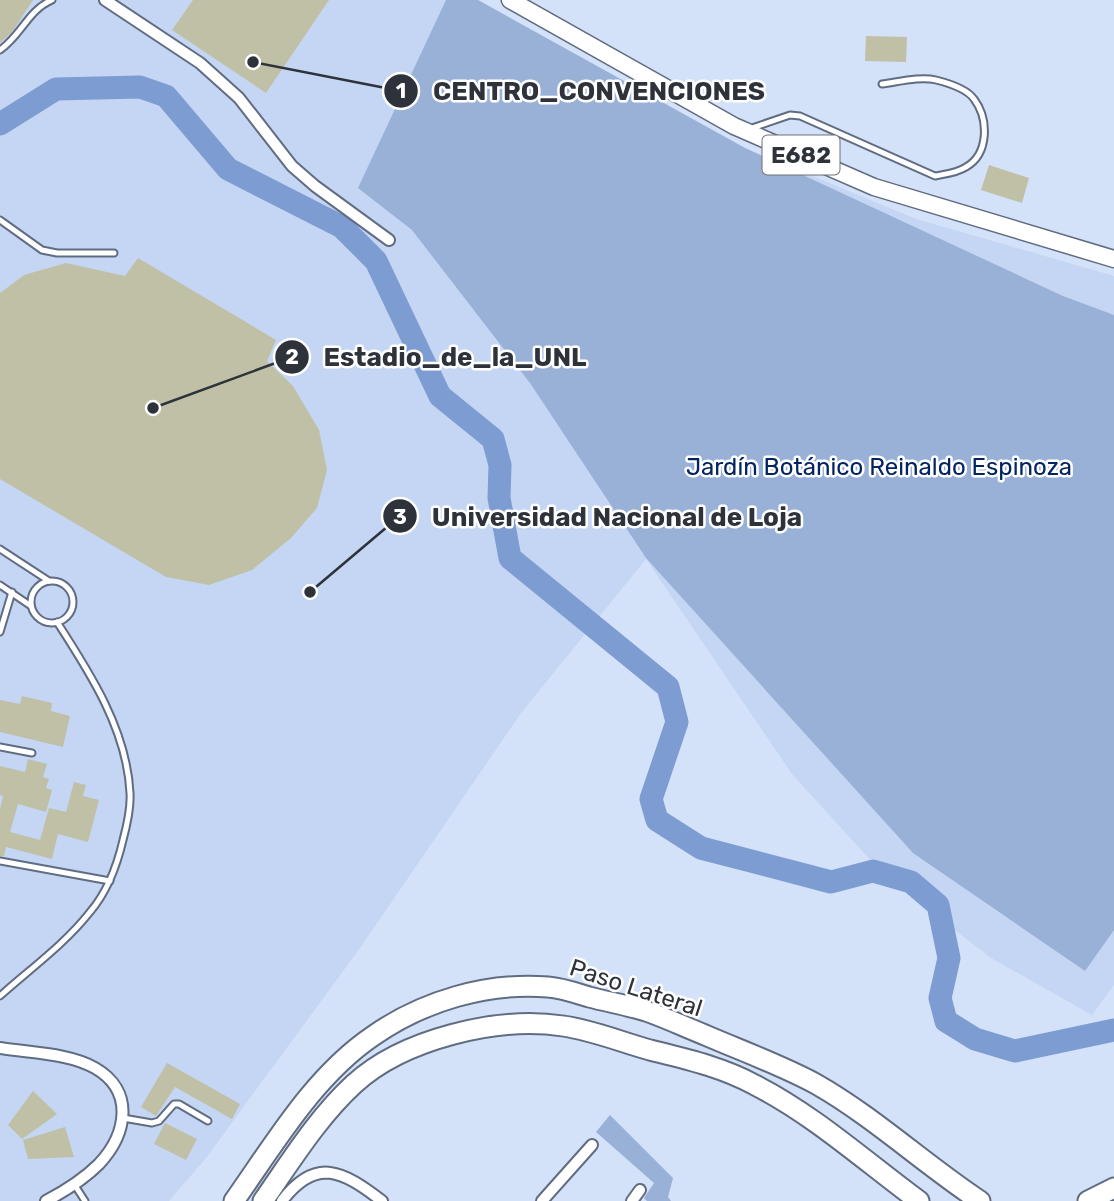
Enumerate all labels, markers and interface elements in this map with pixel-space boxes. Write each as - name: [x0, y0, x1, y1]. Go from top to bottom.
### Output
- callout: CENTRO_CONVENCIONES: [384, 67, 779, 114]
- text: CENTRO_CONVENCIONES: [433, 76, 765, 107]
- text: 1: [396, 78, 406, 103]
- road number: E682: [762, 136, 840, 174]
- callout: Estadio_de_la_UNL: [275, 334, 601, 381]
- text: Estadio_de_la_UNL: [323, 342, 587, 373]
- text: 2: [285, 344, 299, 369]
- park label: Jardín Botánico Reinaldo Espinoza: [686, 453, 1072, 481]
- callout: Universidad Nacional de Loja: [382, 493, 816, 540]
- text: Universidad Nacional de Loja: [432, 502, 802, 533]
- text: 3: [393, 504, 407, 529]
- street label: Paso Lateral: [566, 953, 706, 1023]

